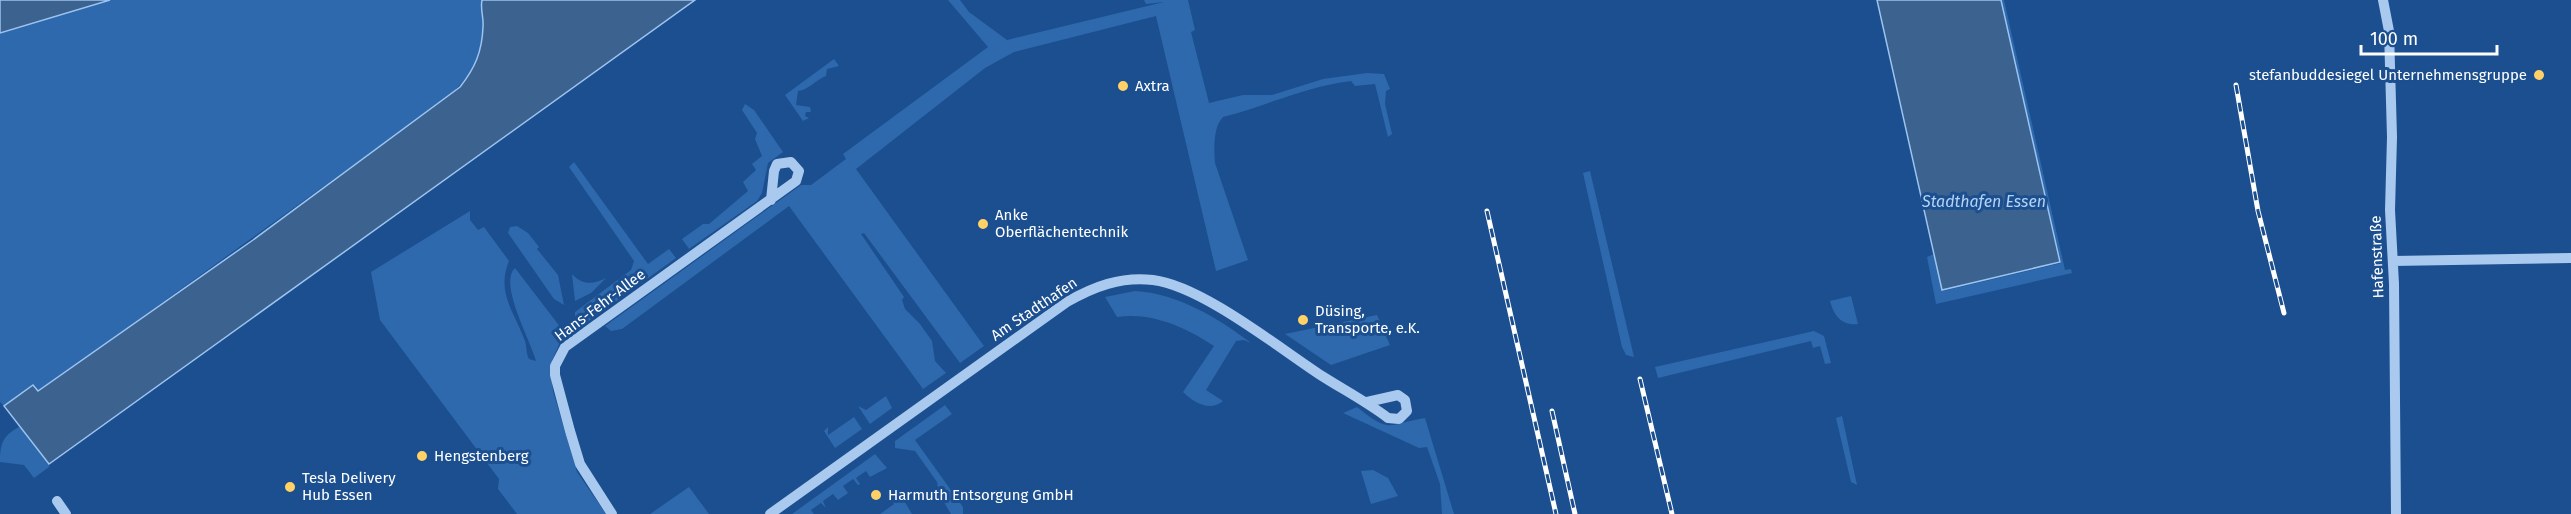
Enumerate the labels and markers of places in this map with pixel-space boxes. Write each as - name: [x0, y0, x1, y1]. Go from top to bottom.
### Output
- place label: stefanbuddesiegel Unternehmensgruppe: [2249, 66, 2527, 84]
- marker: stefanbuddesiegel Unternehmensgruppe: [2532, 68, 2546, 82]
- place label: Axtra: [1135, 77, 1170, 95]
- marker: Axtra: [1116, 79, 1130, 93]
- place label: Anke Oberflächentechnik: [995, 206, 1128, 241]
- marker: Anke Oberflächentechnik: [976, 217, 990, 231]
- place label: Düsing, Transporte, e.K.: [1315, 302, 1420, 337]
- marker: Düsing, Transporte, e.K.: [1296, 313, 1310, 327]
- place label: Hengstenberg: [434, 447, 529, 465]
- marker: Hengstenberg: [415, 449, 429, 463]
- place label: Tesla Delivery Hub Essen: [302, 469, 396, 504]
- marker: Tesla Delivery Hub Essen: [283, 480, 297, 494]
- place label: Harmuth Entsorgung GmbH: [888, 486, 1074, 504]
- marker: Harmuth Entsorgung GmbH: [869, 488, 883, 502]

